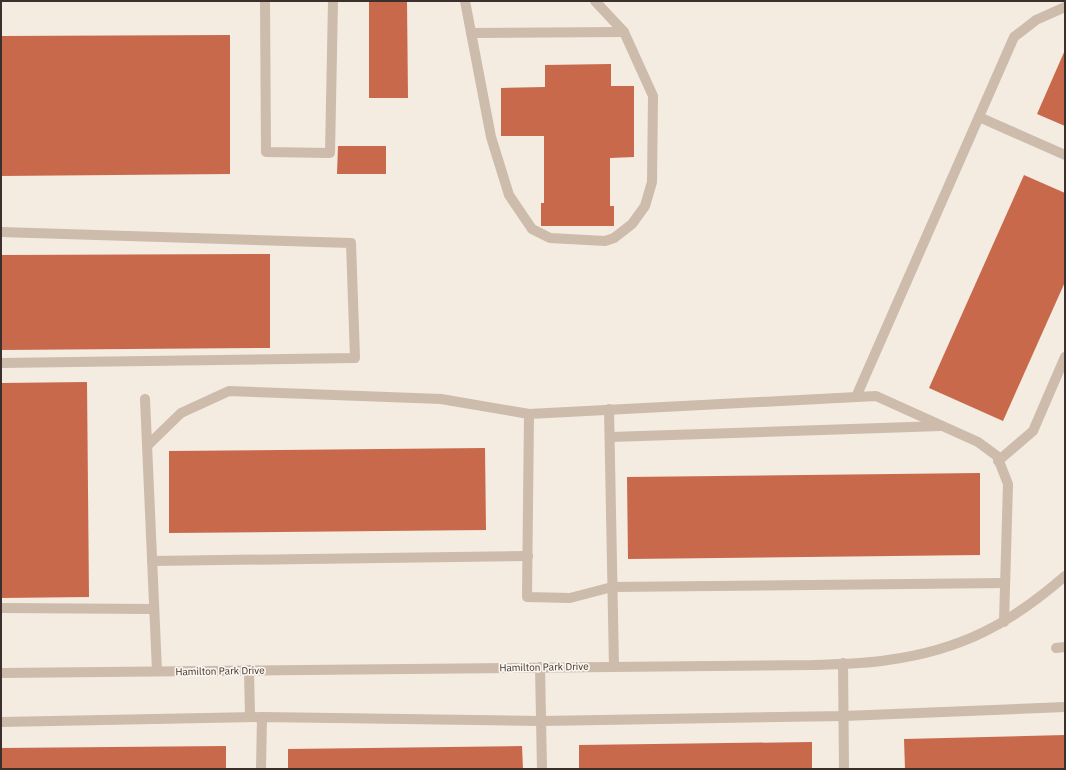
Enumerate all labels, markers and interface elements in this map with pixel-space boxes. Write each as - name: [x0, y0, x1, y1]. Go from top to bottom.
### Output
- street label: Hamilton Park Drive: [499, 660, 589, 674]
- street label: Hamilton Park Drive: [175, 664, 265, 678]

